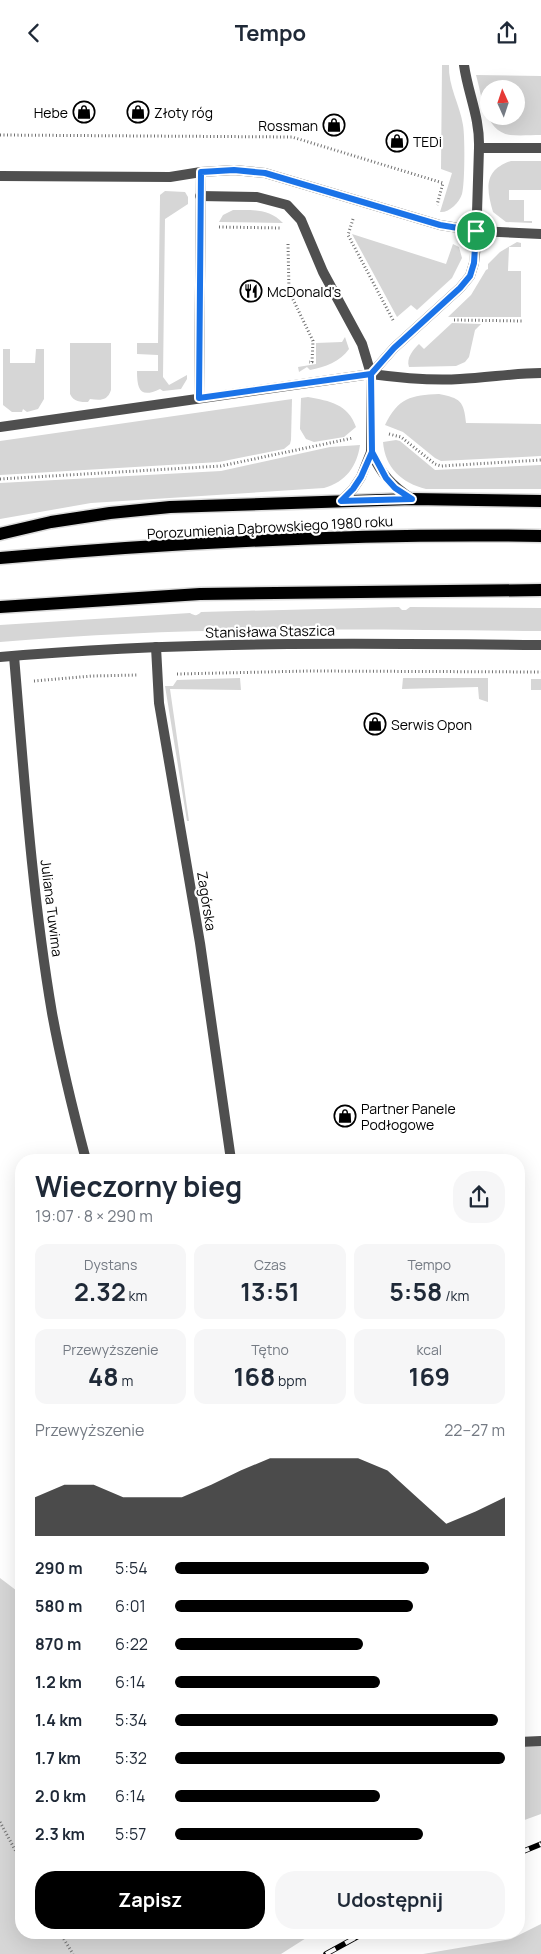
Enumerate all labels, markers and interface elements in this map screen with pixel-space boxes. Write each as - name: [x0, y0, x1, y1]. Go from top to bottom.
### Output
- text: Tempo: [235, 18, 306, 48]
- icon: back: [20, 19, 48, 47]
- icon: share: [493, 19, 521, 47]
- north arrow: [480, 80, 525, 125]
- map controls: [480, 80, 525, 125]
- shop icon: Hebe: [72, 100, 96, 124]
- shop icon: Złoty róg: [126, 100, 150, 124]
- place label: Hebe: [34, 103, 68, 122]
- place label: Złoty róg: [154, 103, 213, 122]
- shop icon: Rossman: [322, 113, 346, 137]
- place label: Rossman: [258, 116, 318, 135]
- shop icon: TEDi: [385, 129, 409, 153]
- place label: TEDi: [413, 132, 442, 151]
- pin: [455, 210, 497, 252]
- icon: arrive: [462, 217, 490, 245]
- restaurant icon: McDonald's: [239, 279, 263, 303]
- place label: McDonald's: [267, 282, 341, 301]
- street label: Porozumienia Dąbrowskiego 1980 roku: [146, 511, 394, 543]
- street label: Stanisława Staszica: [205, 620, 335, 642]
- shop icon: Serwis Opon: [363, 712, 387, 736]
- place label: Serwis Opon: [391, 715, 472, 734]
- street label: Juliana Tuwima: [37, 858, 67, 958]
- street label: Zagórska: [193, 870, 221, 932]
- place label: Partner Panele Podłogowe: [361, 1099, 456, 1134]
- shop icon: Partner Panele Podłogowe: [333, 1104, 357, 1128]
- text: Wieczorny bieg: [35, 1167, 242, 1205]
- button: share: [453, 1171, 505, 1223]
- text: 19:07 · 8 × 290 m: [35, 1205, 153, 1227]
- text: Dystans: [84, 1255, 137, 1274]
- text: Czas: [254, 1255, 286, 1274]
- text: Tempo: [407, 1255, 451, 1274]
- text: 2.32: [74, 1274, 126, 1309]
- text: 13:51: [240, 1274, 300, 1309]
- text: 5:58: [389, 1274, 442, 1309]
- text: km: [126, 1286, 147, 1305]
- text: /km: [442, 1286, 469, 1305]
- text: Przewyższenie: [63, 1340, 159, 1359]
- text: Tętno: [251, 1340, 289, 1359]
- text: kcal: [417, 1340, 442, 1359]
- text: 48: [88, 1359, 119, 1394]
- text: 168: [233, 1359, 275, 1394]
- text: 169: [409, 1359, 450, 1394]
- text: m: [119, 1371, 133, 1390]
- text: bpm: [275, 1371, 307, 1390]
- text: Przewyższenie: [35, 1419, 144, 1441]
- text: 22–27 m: [444, 1419, 505, 1441]
- text: 290 m: [35, 1557, 83, 1579]
- text: 5:54: [115, 1557, 148, 1579]
- text: 580 m: [35, 1595, 82, 1617]
- text: 6:01: [115, 1595, 146, 1617]
- text: 870 m: [35, 1633, 81, 1655]
- text: 6:22: [115, 1633, 148, 1655]
- text: 1.2 km: [35, 1671, 82, 1693]
- text: 6:14: [115, 1671, 145, 1693]
- text: 1.4 km: [35, 1709, 82, 1731]
- text: 5:34: [115, 1709, 147, 1731]
- text: 1.7 km: [35, 1747, 81, 1769]
- text: 5:32: [115, 1747, 147, 1769]
- text: 2.0 km: [35, 1785, 86, 1807]
- text: 6:14: [115, 1785, 145, 1807]
- text: 2.3 km: [35, 1823, 85, 1845]
- text: 5:57: [115, 1823, 146, 1845]
- button: Zapisz: [35, 1871, 265, 1929]
- button: Udostępnij: [275, 1871, 505, 1929]

